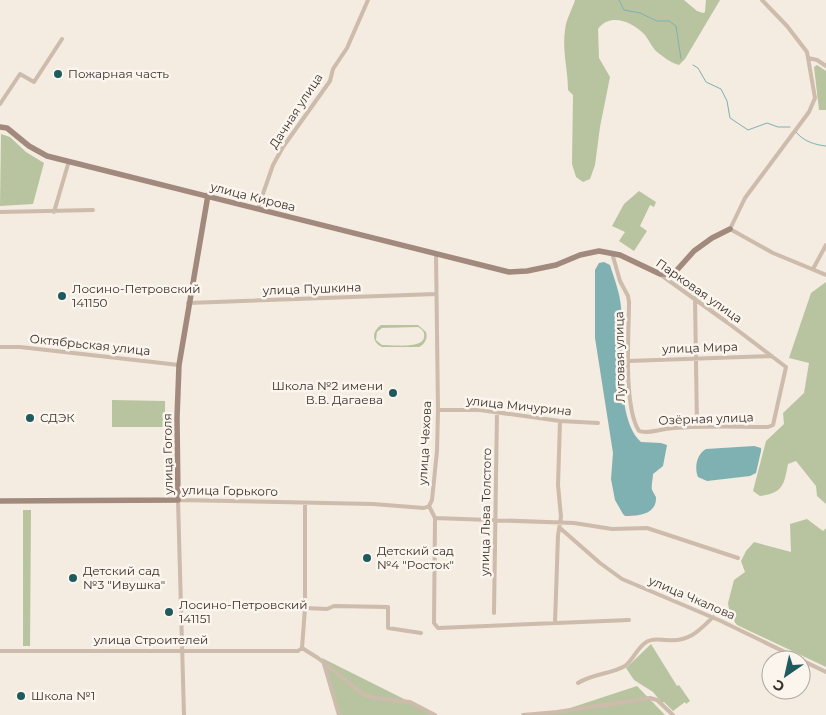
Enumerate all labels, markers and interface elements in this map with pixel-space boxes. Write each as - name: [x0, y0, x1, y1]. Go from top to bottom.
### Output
- place label: Пожарная часть: [68, 66, 169, 81]
- marker: Пожарная часть: [52, 68, 64, 80]
- street label: Дачная улица: [266, 70, 325, 151]
- street label: улица Кирова: [208, 178, 297, 214]
- street label: Парковая улица: [653, 255, 745, 326]
- street label: улица Пушкина: [261, 279, 362, 298]
- place label: Лосино-Петровский 141150: [72, 281, 201, 310]
- marker: Лосино-Петровский 141150: [56, 290, 68, 302]
- street label: Луговая улица: [611, 311, 628, 403]
- street label: Октябрьская улица: [29, 331, 151, 358]
- street label: улица Мира: [661, 339, 738, 356]
- place label: Школа №2 имени В.В. Дагаева: [272, 378, 383, 407]
- marker: Школа №2 имени В.В. Дагаева: [387, 387, 399, 399]
- street label: улица Мичурина: [465, 392, 572, 418]
- street label: улица Чехова: [415, 400, 434, 487]
- street label: Озёрная улица: [658, 409, 754, 428]
- place label: СДЭК: [40, 410, 75, 425]
- marker: СДЭК: [24, 412, 36, 424]
- street label: улица Гоголя: [159, 413, 176, 496]
- street label: улица Льва Толстого: [477, 447, 494, 577]
- street label: улица Горького: [181, 482, 279, 499]
- place label: Детский сад №4 "Росток": [377, 543, 454, 572]
- marker: Детский сад №4 "Росток": [361, 552, 373, 564]
- place label: Детский сад №3 "Ивушка": [83, 563, 165, 592]
- marker: Детский сад №3 "Ивушка": [67, 572, 79, 584]
- street label: улица Чкалова: [646, 572, 738, 623]
- place label: Лосино-Петровский 141151: [179, 597, 308, 626]
- marker: Лосино-Петровский 141151: [163, 606, 175, 618]
- street label: улица Строителей: [93, 632, 208, 647]
- north arrow: [761, 650, 811, 700]
- text: С: [769, 675, 788, 696]
- place label: Школа №1: [31, 688, 95, 703]
- marker: Школа №1: [15, 690, 27, 702]

